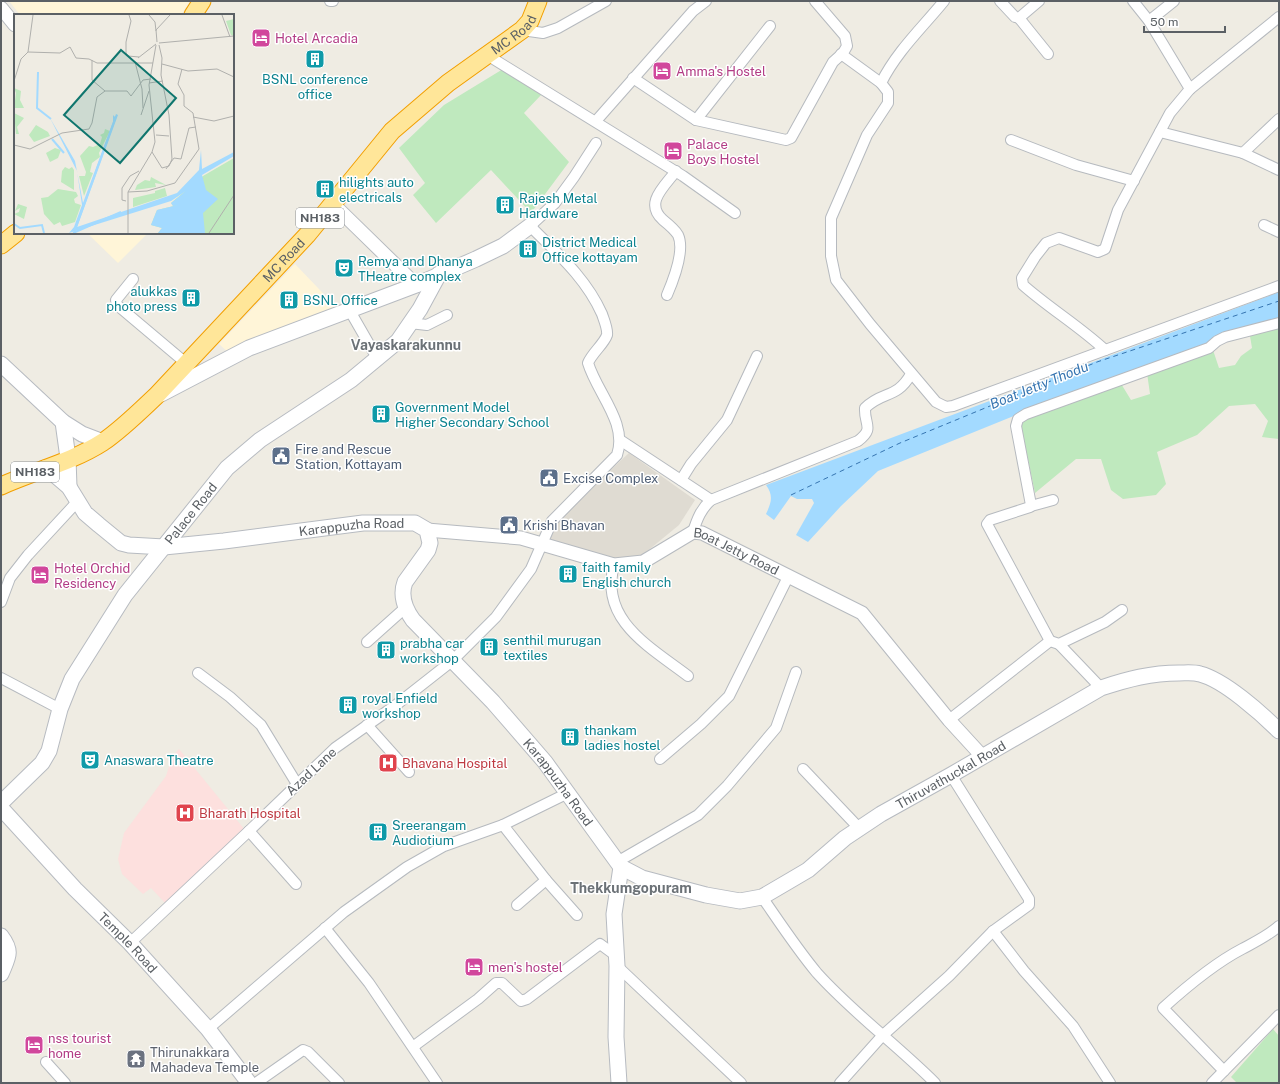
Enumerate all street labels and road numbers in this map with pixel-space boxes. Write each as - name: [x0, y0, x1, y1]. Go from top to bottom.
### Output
- street label: MC Road: [488, 13, 540, 58]
- road number: NH183: [296, 208, 344, 228]
- street label: MC Road: [260, 235, 308, 285]
- road number: NH183: [11, 462, 59, 482]
- street label: Palace Road: [162, 480, 220, 547]
- street label: Karappuzha Road: [298, 516, 404, 539]
- street label: Boat Jetty Road: [693, 525, 781, 578]
- street label: Karappuzha Road: [520, 736, 596, 829]
- street label: Thiruvathuckal Road: [893, 738, 1009, 812]
- street label: Azad Lane: [283, 744, 340, 798]
- street label: Temple Road: [95, 909, 160, 976]

